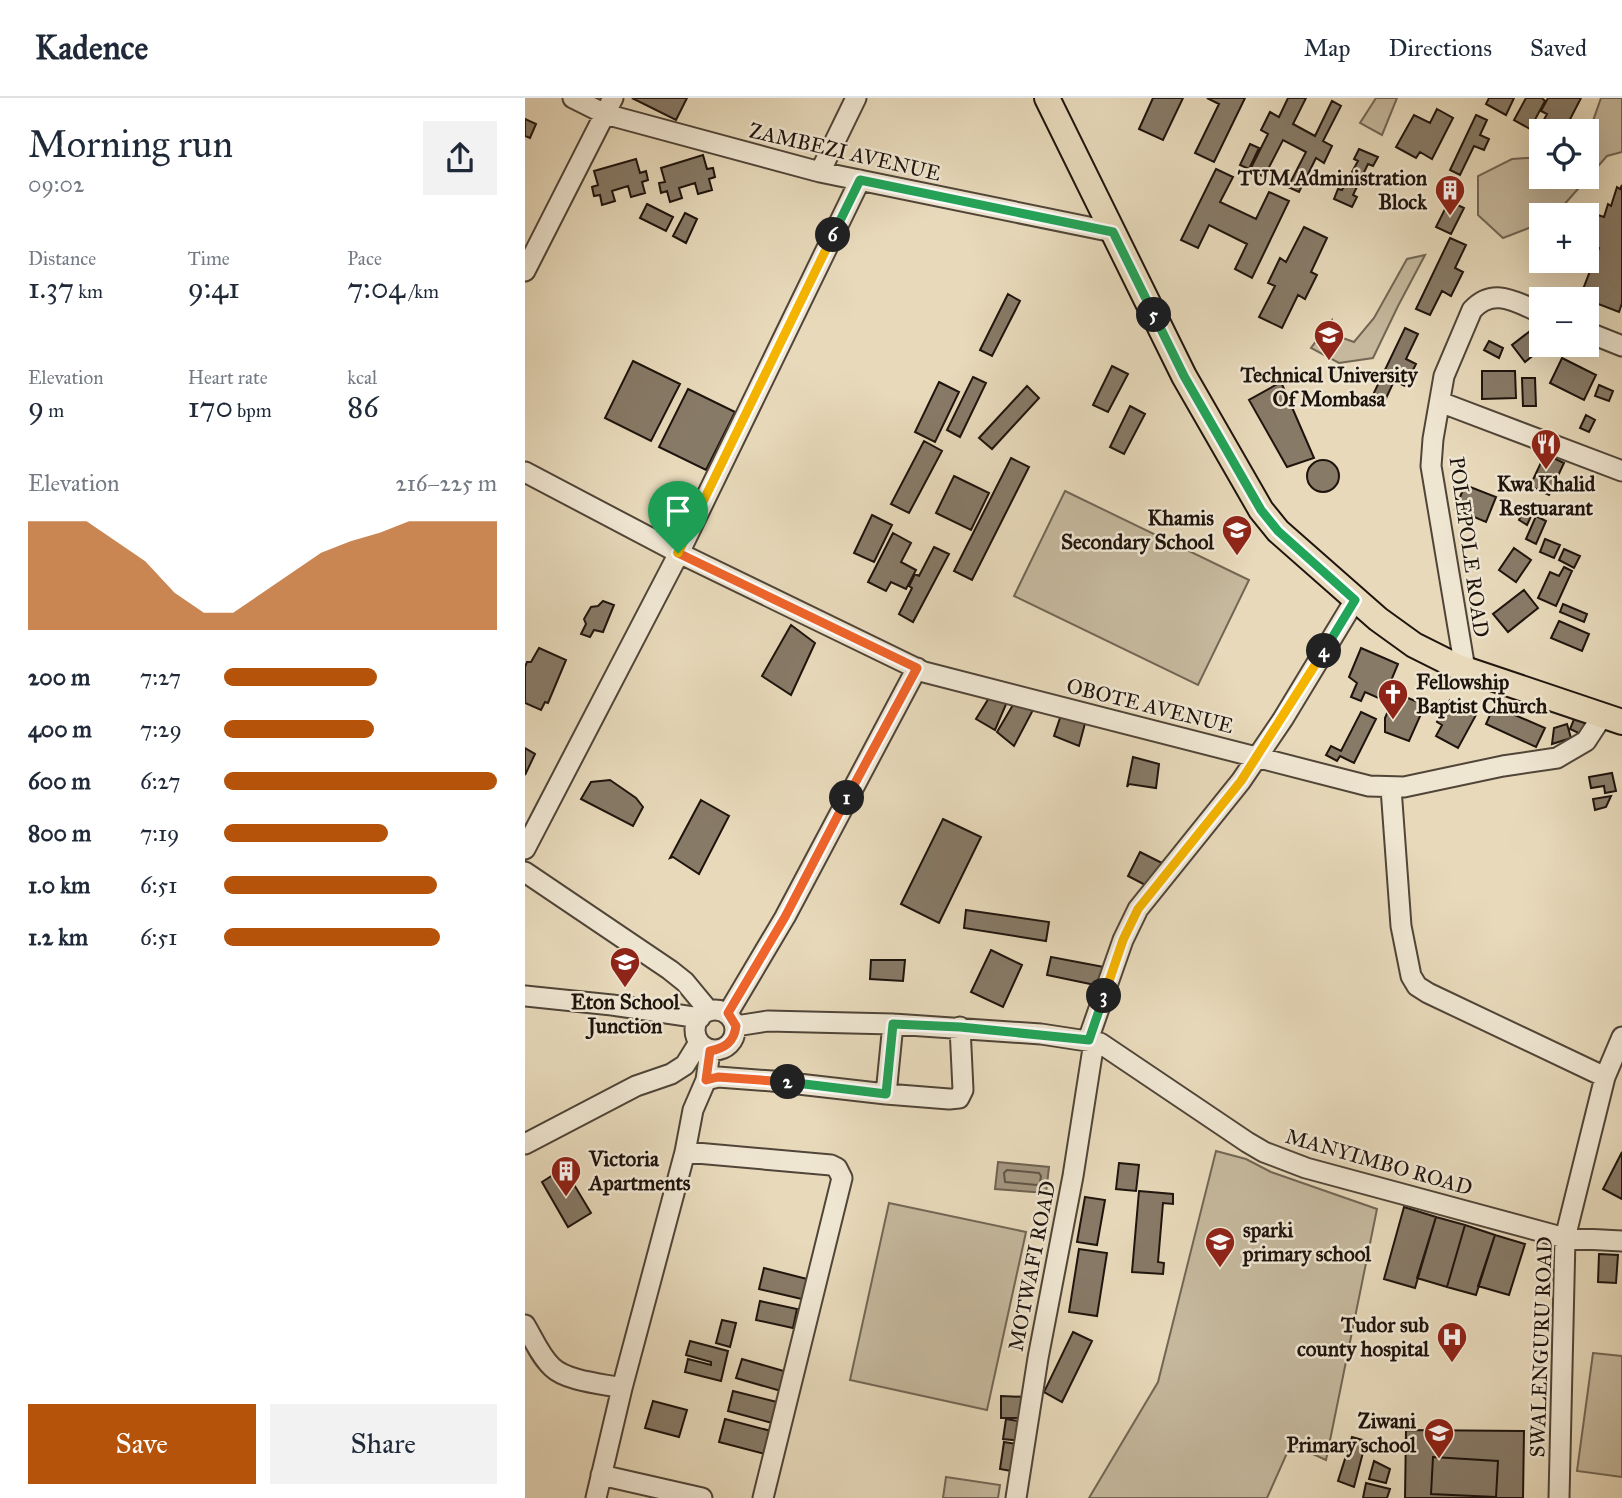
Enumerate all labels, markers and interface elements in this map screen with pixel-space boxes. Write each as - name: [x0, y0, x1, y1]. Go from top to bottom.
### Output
- text: Kadence: [35, 28, 148, 68]
- text: Map: [1304, 33, 1351, 63]
- text: Directions: [1389, 33, 1492, 63]
- text: Saved: [1530, 33, 1587, 63]
- street label: ZAMBEZI AVENUE: [747, 117, 943, 187]
- map controls: [1529, 119, 1599, 357]
- button: locate: [1529, 119, 1599, 189]
- text: Morning run: [28, 121, 233, 167]
- button: share: [423, 121, 497, 195]
- place label: TUM Administration Block: [1237, 165, 1428, 215]
- text: 09:02: [28, 170, 84, 198]
- building icon: TUM Administration Block: [1433, 173, 1467, 217]
- button: +: [1529, 203, 1599, 273]
- pin: 6: [815, 218, 851, 252]
- text: 6: [828, 223, 837, 246]
- text: Distance: [28, 247, 96, 270]
- text: Time: [188, 247, 230, 270]
- text: Pace: [347, 247, 382, 270]
- text: 1.37: [28, 270, 74, 306]
- text: 9:41: [188, 270, 240, 306]
- text: 7:04: [347, 270, 405, 306]
- text: km: [74, 280, 103, 303]
- text: /km: [405, 280, 439, 303]
- button: −: [1529, 287, 1599, 357]
- pin: 5: [1137, 298, 1171, 332]
- text: 5: [1149, 303, 1158, 326]
- school or university icon: Technical University Of Mombasa: [1312, 318, 1346, 362]
- place label: Technical University Of Mombasa: [1240, 362, 1419, 412]
- text: Elevation: [28, 366, 103, 389]
- text: Heart rate: [188, 366, 268, 389]
- text: kcal: [347, 366, 377, 389]
- text: 9: [28, 389, 44, 425]
- text: 170: [188, 389, 233, 425]
- text: 86: [347, 389, 379, 425]
- text: m: [44, 399, 64, 422]
- text: bpm: [233, 399, 272, 422]
- restaurant icon: Kwa Khalid Restuarant: [1529, 427, 1563, 471]
- street label: POLEPOLE ROAD: [1443, 455, 1495, 639]
- text: Elevation: [28, 469, 119, 497]
- text: 216–225 m: [395, 469, 497, 497]
- place label: Kwa Khalid Restuarant: [1497, 471, 1596, 521]
- pin: [648, 481, 708, 553]
- icon: arrive: [659, 492, 697, 530]
- place label: Khamis Secondary School: [1061, 505, 1215, 555]
- school or university icon: Khamis Secondary School: [1220, 513, 1254, 557]
- pin: 4: [1307, 634, 1341, 668]
- text: 4: [1318, 639, 1329, 662]
- text: 200 m: [28, 663, 90, 691]
- text: 7:27: [140, 663, 181, 691]
- place label: Fellowship Baptist Church: [1416, 669, 1548, 719]
- street label: OBOTE AVENUE: [1064, 673, 1236, 739]
- church icon: Fellowship Baptist Church: [1376, 677, 1410, 721]
- text: 400 m: [28, 715, 92, 743]
- text: 7:29: [140, 715, 182, 743]
- text: 600 m: [28, 767, 91, 795]
- text: 6:27: [140, 767, 181, 795]
- pin: 1: [829, 780, 865, 816]
- text: 1: [843, 786, 850, 809]
- text: 800 m: [28, 819, 91, 847]
- text: 7:19: [140, 819, 179, 847]
- text: 1.0 km: [28, 871, 90, 899]
- text: 6:51: [140, 871, 177, 899]
- text: 1.2 km: [28, 923, 88, 951]
- text: 6:51: [140, 923, 177, 951]
- school or university icon: Eton School Junction: [608, 945, 642, 989]
- pin: 3: [1087, 978, 1121, 1014]
- text: 3: [1100, 984, 1107, 1007]
- place label: Eton School Junction: [571, 989, 681, 1040]
- pin: 2: [771, 1065, 805, 1100]
- text: 2: [783, 1070, 792, 1093]
- street label: MANYIMBO ROAD: [1283, 1123, 1475, 1201]
- place label: Victoria Apartments: [587, 1146, 691, 1196]
- building icon: Victoria Apartments: [549, 1154, 583, 1198]
- street label: MOTWAFI ROAD: [1003, 1179, 1061, 1353]
- place label: sparki primary school: [1242, 1217, 1372, 1267]
- school or university icon: sparki primary school: [1203, 1225, 1237, 1269]
- street label: SWALENGURU ROAD: [1524, 1236, 1558, 1458]
- place label: Tudor sub county hospital: [1297, 1312, 1430, 1362]
- hospital icon: Tudor sub county hospital: [1435, 1320, 1469, 1364]
- button: Save: [28, 1404, 256, 1484]
- button: Share: [270, 1404, 497, 1484]
- place label: Ziwani Primary school: [1287, 1408, 1417, 1458]
- school or university icon: Ziwani Primary school: [1422, 1416, 1456, 1460]

